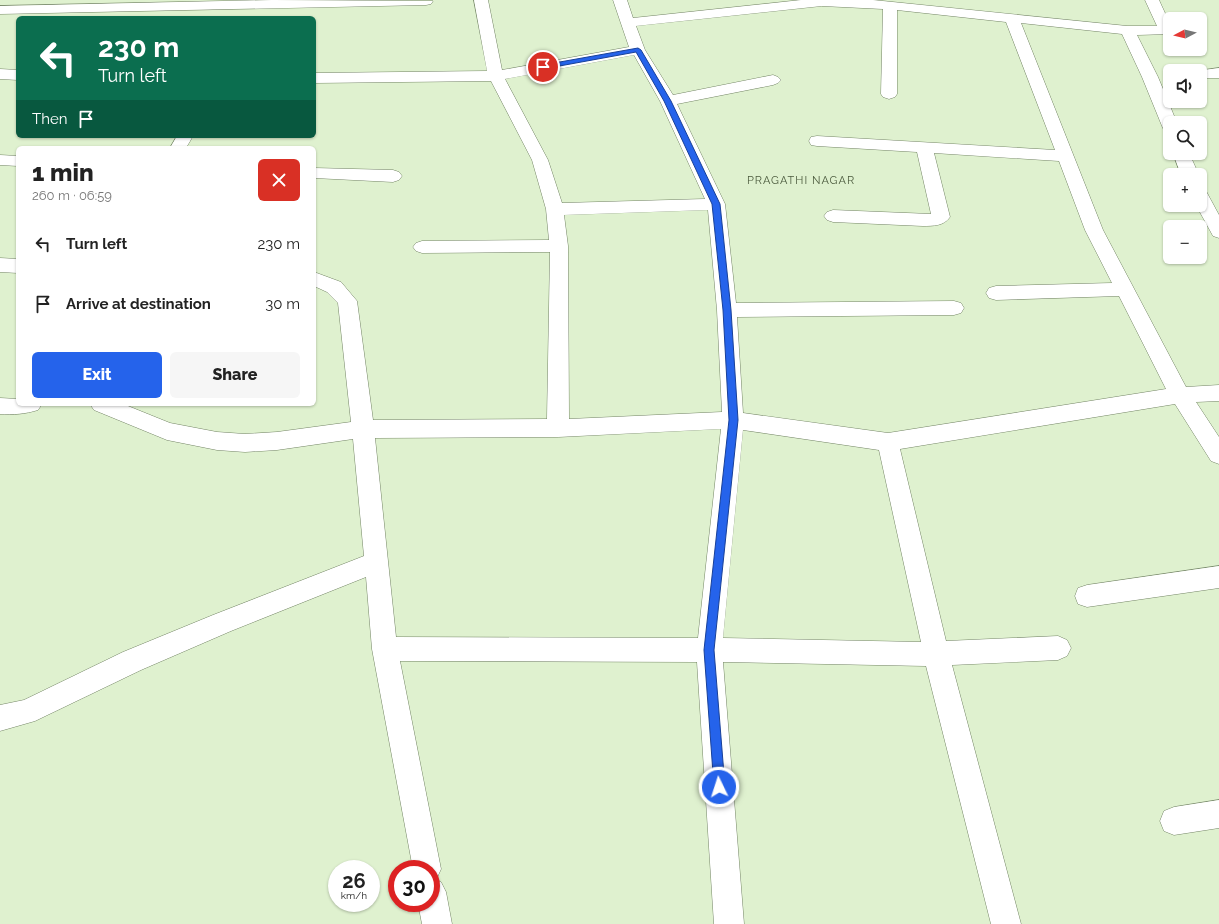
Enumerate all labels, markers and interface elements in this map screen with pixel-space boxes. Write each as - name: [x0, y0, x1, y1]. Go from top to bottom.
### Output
- north arrow: [1163, 12, 1207, 56]
- map controls: [1163, 12, 1207, 264]
- text: 230 m: [98, 31, 179, 64]
- icon: left: [32, 32, 84, 84]
- pin: [526, 50, 560, 84]
- icon: arrive: [532, 56, 554, 78]
- button: sound: [1163, 64, 1207, 108]
- text: Turn left: [98, 65, 167, 86]
- icon: arrive: [75, 108, 97, 130]
- text: Then: [32, 110, 67, 128]
- button: search: [1163, 116, 1207, 160]
- text: 1 min: [32, 158, 94, 187]
- button: close: [258, 159, 300, 201]
- button: +: [1163, 168, 1207, 212]
- district label: PRAGATHI NAGAR: [747, 174, 855, 187]
- text: 260 m · 06:59: [32, 188, 112, 203]
- button: −: [1163, 220, 1207, 264]
- icon: left: [32, 233, 54, 255]
- text: Turn left: [66, 235, 127, 253]
- text: 230 m: [257, 235, 300, 253]
- icon: arrive: [32, 293, 54, 315]
- text: Arrive at destination: [66, 295, 211, 313]
- text: 30 m: [265, 295, 300, 313]
- button: Exit: [32, 352, 162, 398]
- button: Share: [170, 352, 300, 398]
- position arrow: [698, 766, 740, 808]
- speed limit sign: 30: [388, 860, 440, 912]
- text: 26: [342, 869, 366, 893]
- text: km/h: [341, 890, 367, 901]

